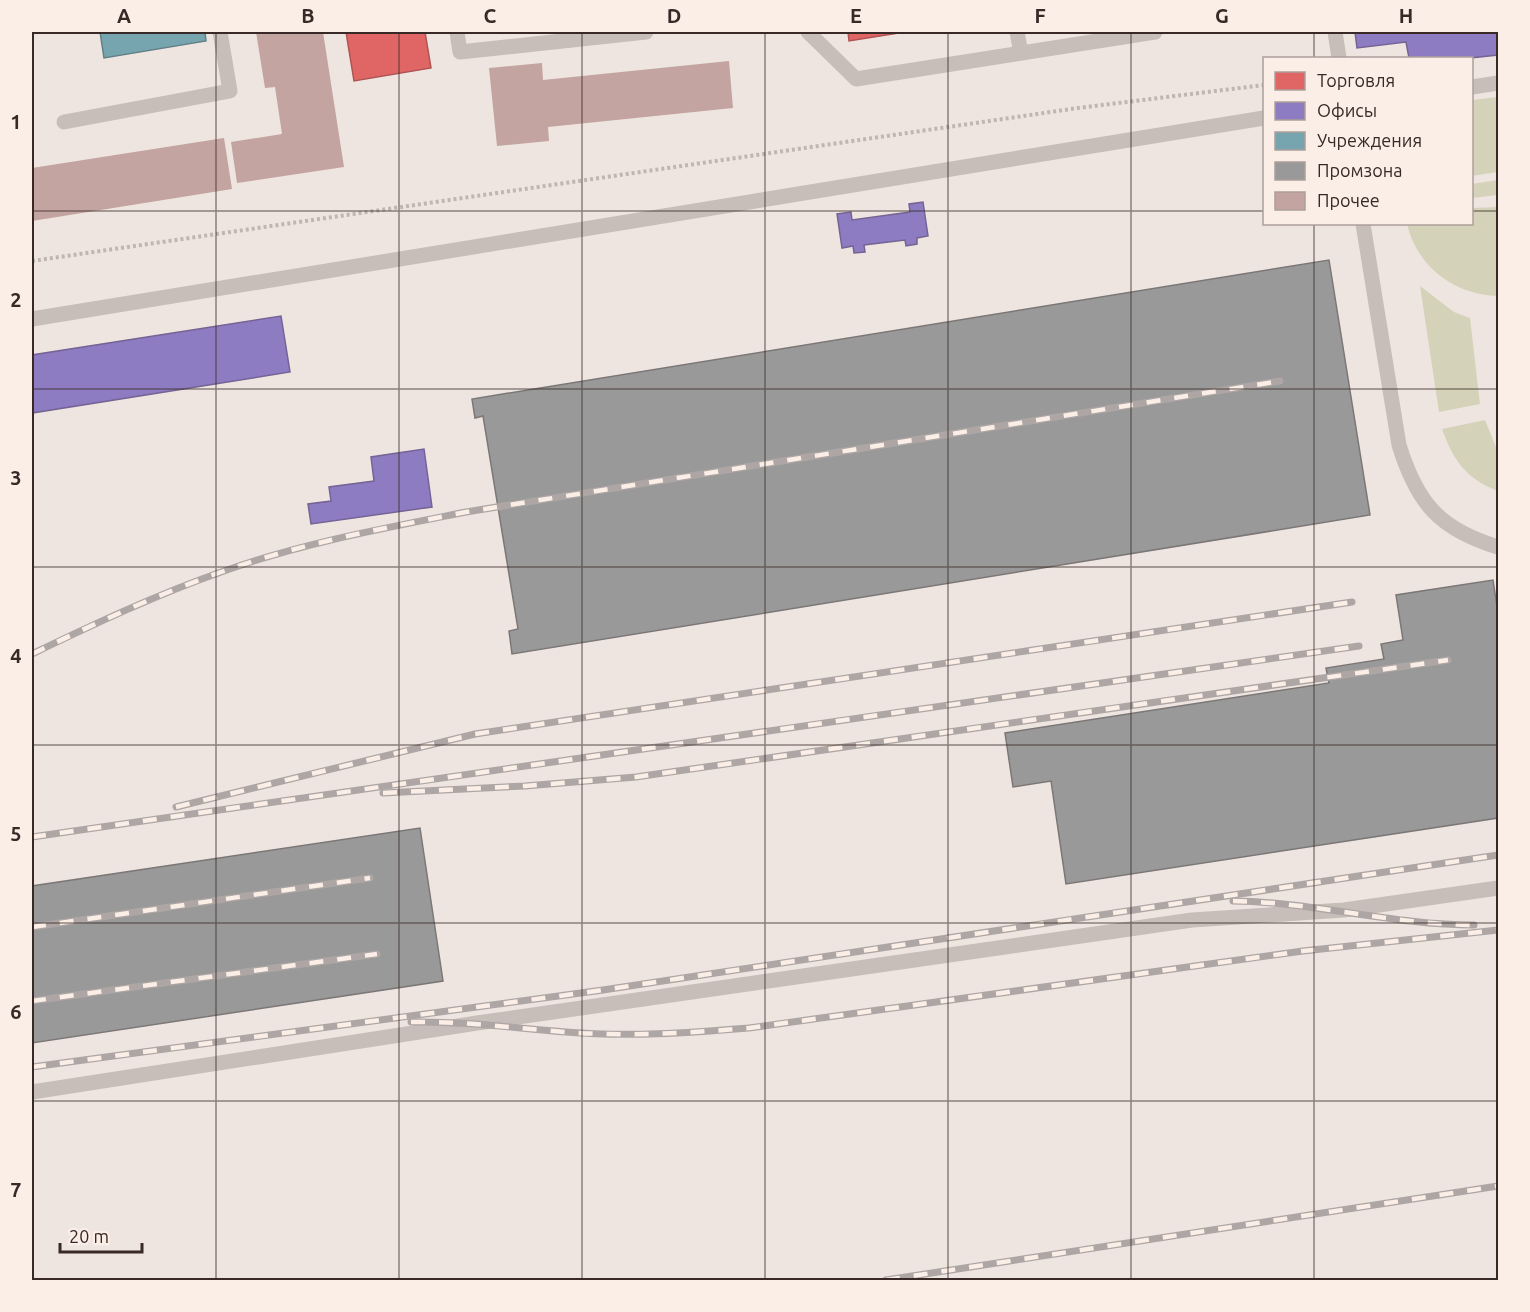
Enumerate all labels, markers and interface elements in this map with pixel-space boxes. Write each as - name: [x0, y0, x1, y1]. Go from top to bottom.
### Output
- text: A: [117, 4, 131, 27]
- text: B: [301, 4, 315, 27]
- text: C: [484, 4, 497, 27]
- text: D: [667, 4, 681, 27]
- text: E: [850, 4, 862, 27]
- text: F: [1034, 4, 1046, 27]
- text: G: [1215, 4, 1229, 27]
- text: H: [1399, 4, 1413, 27]
- legend: [1263, 57, 1473, 225]
- text: Торговля: [1317, 70, 1395, 90]
- text: Офисы: [1317, 100, 1377, 120]
- text: 1: [10, 110, 22, 133]
- text: Учреждения: [1317, 130, 1422, 150]
- text: Промзона: [1317, 160, 1402, 180]
- text: Прочее: [1317, 190, 1380, 210]
- text: 2: [10, 288, 22, 311]
- text: 3: [10, 466, 22, 489]
- text: 4: [10, 644, 22, 667]
- text: 5: [10, 822, 22, 845]
- text: 6: [10, 1000, 22, 1023]
- text: 7: [10, 1178, 22, 1201]
- scale bar: [60, 1216, 142, 1254]
- text: 20 m: [69, 1226, 109, 1246]

